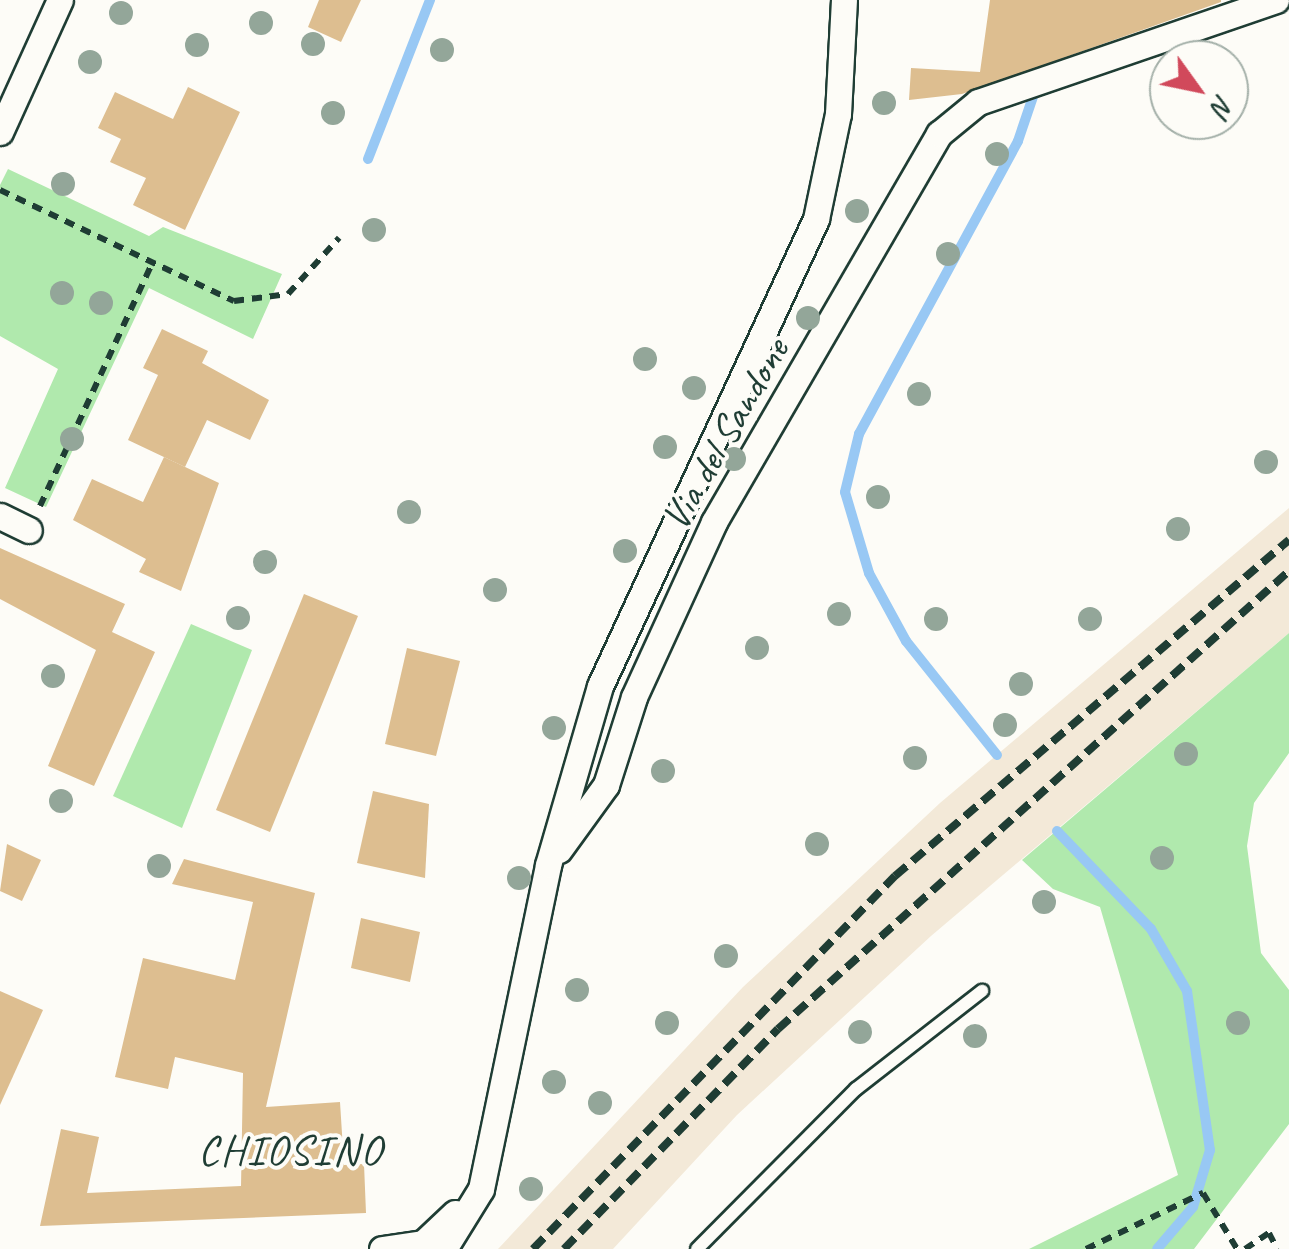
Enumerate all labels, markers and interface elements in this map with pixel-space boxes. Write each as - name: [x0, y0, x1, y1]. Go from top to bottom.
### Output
- north arrow: [1149, 40, 1249, 140]
- text: N: [1204, 89, 1242, 122]
- street label: Via del Sandone: [651, 330, 799, 538]
- district label: CHIOSINO: [199, 1126, 383, 1176]

